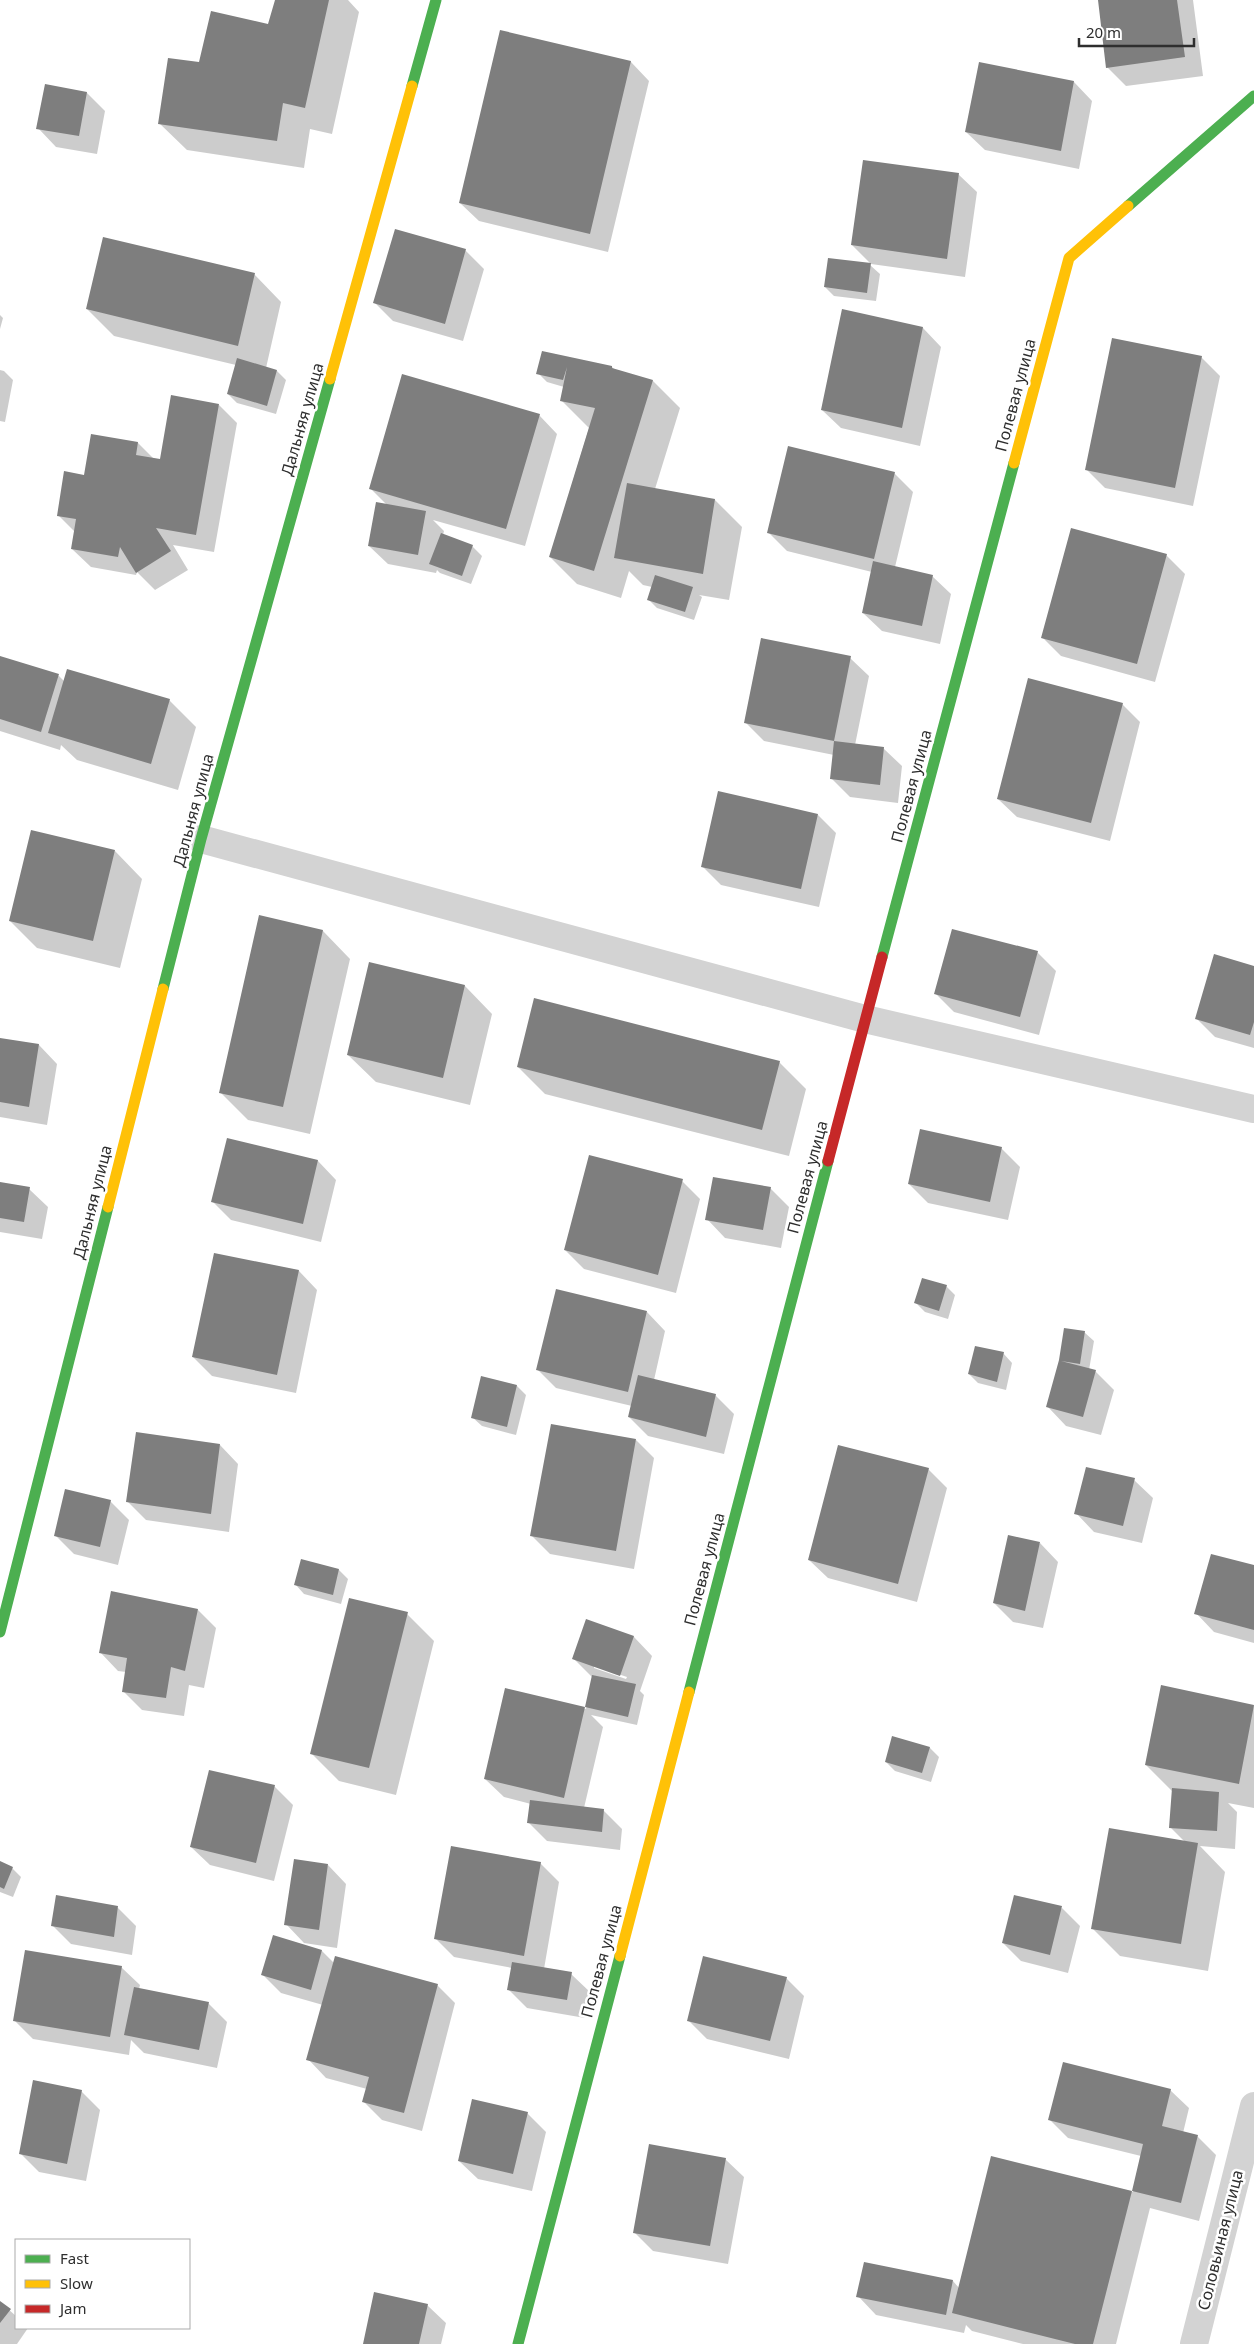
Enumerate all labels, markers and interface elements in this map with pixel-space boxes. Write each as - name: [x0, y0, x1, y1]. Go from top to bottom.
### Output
- scale bar: [1079, 15, 1194, 47]
- text: 20 m: [1086, 22, 1121, 42]
- street label: Полевая улица: [989, 336, 1041, 454]
- street label: Дальняя улица: [275, 360, 329, 478]
- street label: Полевая улица: [885, 727, 937, 845]
- street label: Дальняя улица: [167, 751, 219, 869]
- street label: Полевая улица: [781, 1118, 833, 1236]
- street label: Дальняя улица: [67, 1143, 117, 1261]
- street label: Полевая улица: [678, 1510, 730, 1628]
- street label: Полевая улица: [575, 1902, 627, 2020]
- street label: Соловьиная улица: [1192, 2168, 1248, 2312]
- legend: [15, 2239, 190, 2329]
- text: Fast: [60, 2248, 89, 2268]
- text: Slow: [60, 2273, 93, 2293]
- text: Jam: [58, 2298, 87, 2318]

